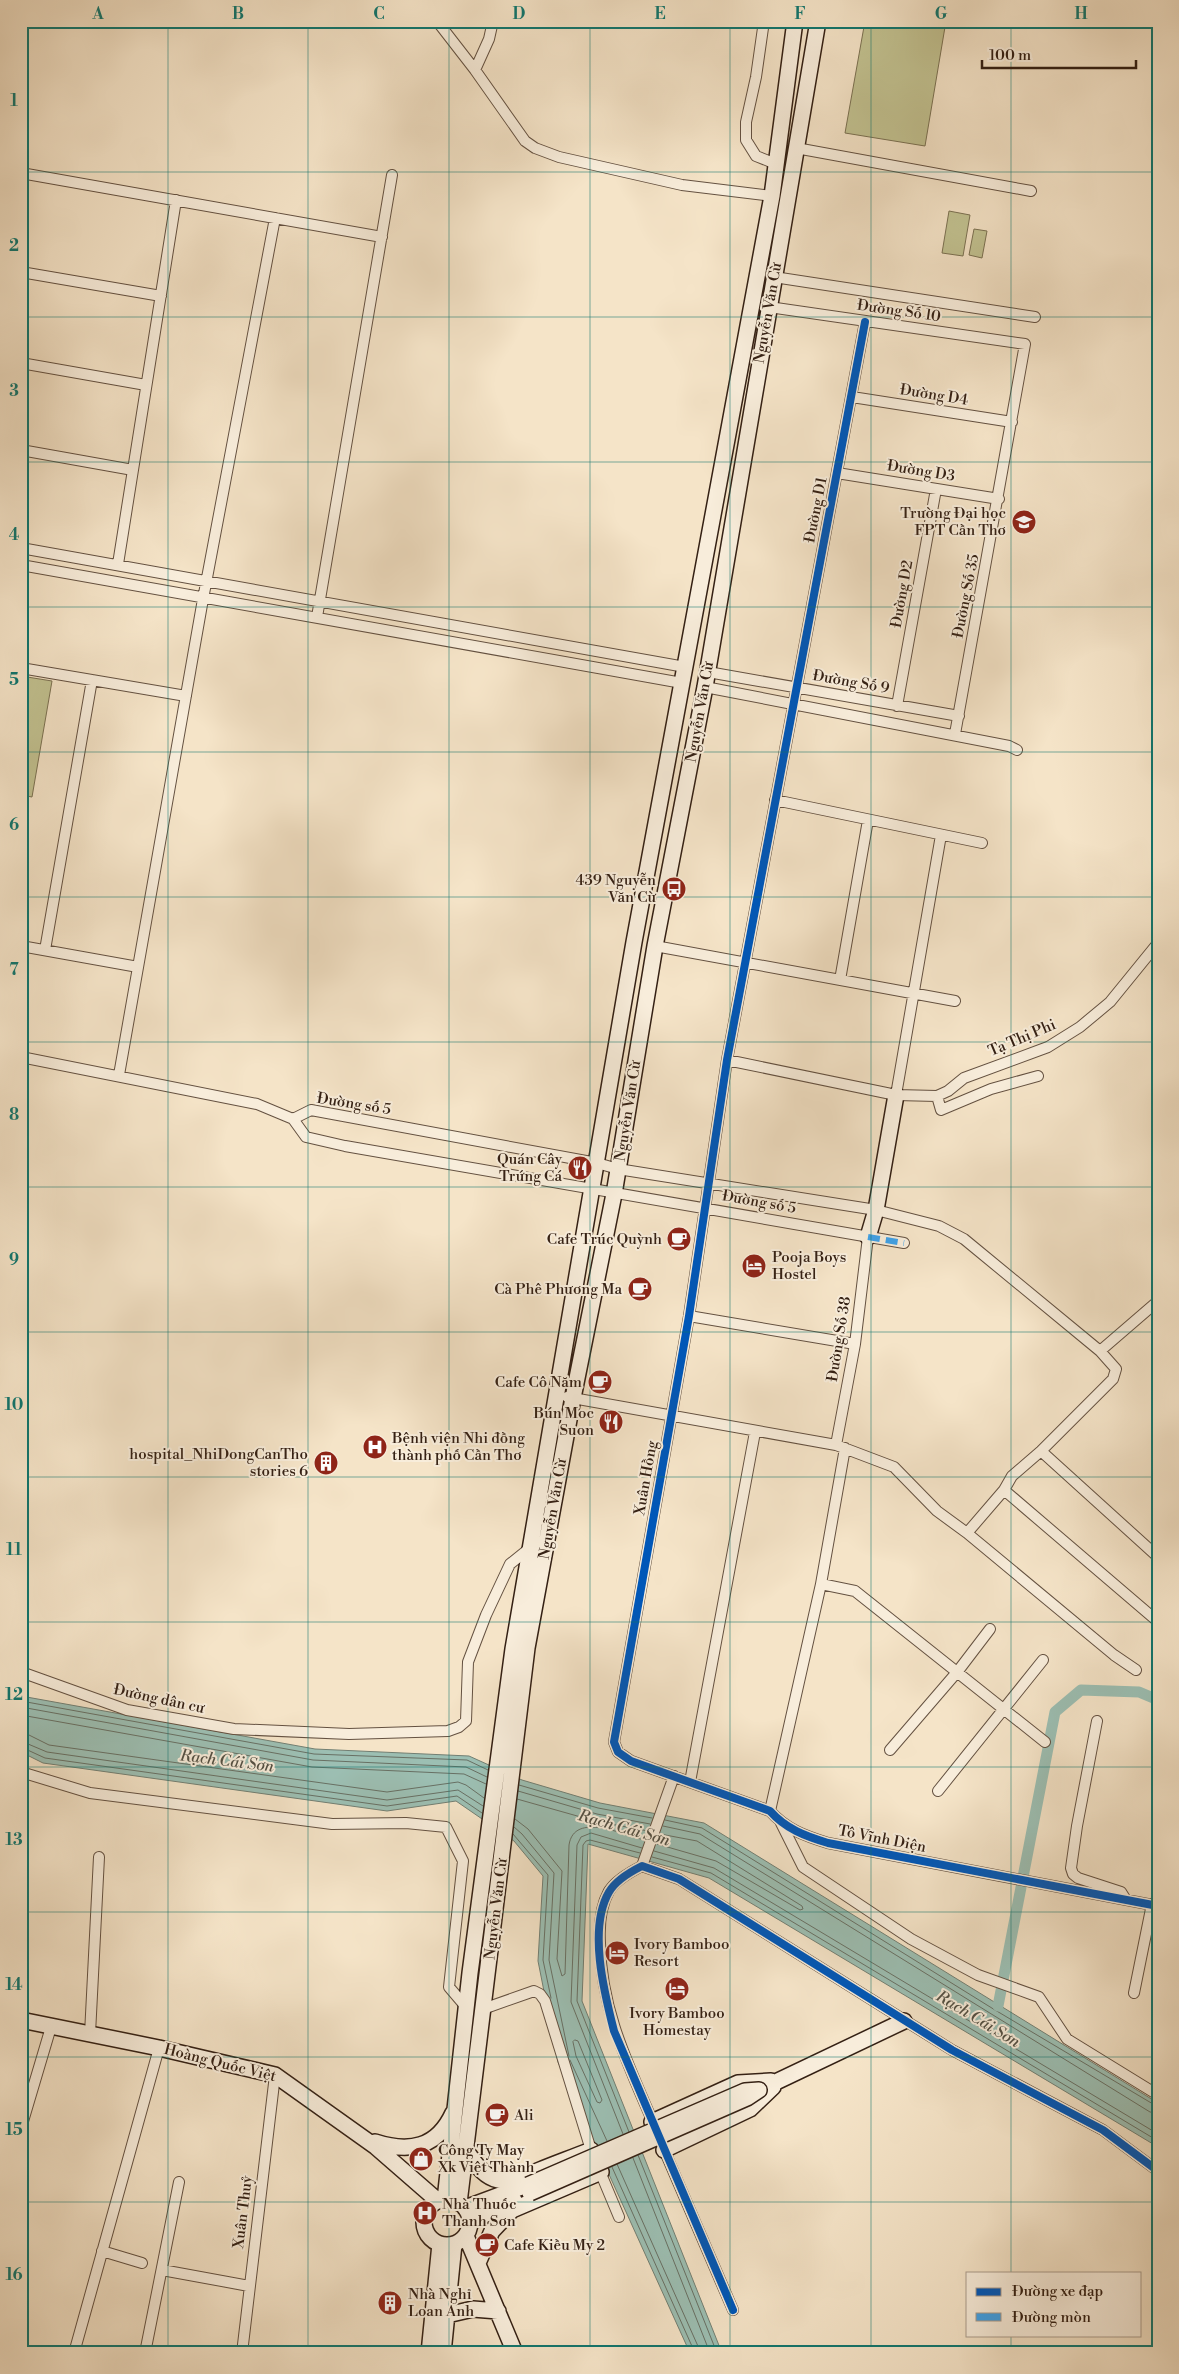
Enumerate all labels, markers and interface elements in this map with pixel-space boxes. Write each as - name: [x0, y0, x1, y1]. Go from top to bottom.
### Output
- text: A: [91, 4, 104, 24]
- text: B: [232, 4, 244, 24]
- text: C: [373, 4, 385, 24]
- text: D: [513, 4, 526, 24]
- text: E: [654, 4, 666, 24]
- text: F: [794, 4, 806, 24]
- text: G: [935, 4, 948, 24]
- text: H: [1074, 4, 1088, 24]
- scale bar: [982, 38, 1135, 70]
- text: 100 m: [989, 46, 1031, 65]
- text: 1: [10, 91, 18, 111]
- text: 2: [9, 236, 19, 256]
- street label: Nguyễn Văn Cừ: [750, 261, 786, 365]
- street label: Đường Số 10: [856, 296, 942, 326]
- street label: Đường D4: [898, 380, 970, 410]
- text: 3: [9, 381, 19, 401]
- street label: Đường D3: [886, 456, 956, 486]
- street label: Đường D1: [800, 475, 832, 544]
- place label: Trường Đại học FPT Cần Thơ: [900, 504, 1006, 540]
- school or university icon: Trường Đại học FPT Cần Thơ: [1011, 509, 1037, 535]
- text: 4: [9, 525, 20, 545]
- street label: Đường Số 35: [949, 552, 983, 640]
- street label: Đường D2: [887, 559, 917, 629]
- street label: Nguyễn Văn Cừ: [682, 660, 718, 764]
- street label: Đường Số 9: [811, 666, 891, 698]
- text: 5: [9, 670, 19, 690]
- text: 6: [9, 815, 19, 835]
- place label: 439 Nguyễn Văn Cừ: [576, 871, 656, 907]
- bus stop icon: 439 Nguyễn Văn Cừ: [661, 876, 687, 902]
- text: 7: [9, 960, 19, 980]
- street label: Tạ Thị Phi: [985, 1015, 1059, 1061]
- street label: Nguyễn Văn Cừ: [611, 1059, 645, 1163]
- street label: Đường số 5: [316, 1089, 392, 1119]
- text: 8: [9, 1105, 19, 1125]
- place label: Quán Cây Trứng Cá: [497, 1150, 563, 1186]
- restaurant icon: Quán Cây Trứng Cá: [567, 1155, 593, 1181]
- street label: Đường số 5: [721, 1186, 797, 1218]
- cafe icon: Cafe Trúc Quỳnh: [666, 1226, 692, 1252]
- place label: Cafe Trúc Quỳnh: [547, 1230, 662, 1249]
- place label: Pooja Boys Hostel: [772, 1248, 846, 1284]
- text: 9: [9, 1250, 19, 1270]
- hotel icon: Pooja Boys Hostel: [741, 1253, 767, 1279]
- cafe icon: Cà Phê Phương Ma: [627, 1276, 653, 1302]
- place label: Cà Phê Phương Ma: [494, 1280, 622, 1299]
- street label: Đường Số 38: [823, 1295, 855, 1383]
- cafe icon: Cafe Cô Năm: [587, 1369, 613, 1395]
- place label: Cafe Cô Năm: [495, 1373, 582, 1392]
- text: 10: [5, 1395, 23, 1415]
- place label: Bún Moc Suon: [533, 1404, 594, 1440]
- restaurant icon: Bún Moc Suon: [598, 1409, 624, 1435]
- place label: Bệnh viện Nhi đồng thành phố Cần Thơ: [391, 1429, 525, 1465]
- hospital icon: Bệnh viện Nhi đồng thành phố Cần Thơ: [362, 1434, 388, 1460]
- street label: Xuân Hồng: [630, 1439, 662, 1518]
- place label: hospital_NhiDongCanTho stories 6: [129, 1445, 308, 1481]
- building icon: hospital_NhiDongCanTho stories 6: [313, 1450, 339, 1476]
- street label: Nguyễn Văn Cừ: [535, 1457, 571, 1561]
- text: 11: [6, 1540, 22, 1560]
- street label: Đường dân cư: [112, 1680, 207, 1718]
- text: 12: [5, 1685, 23, 1705]
- water label: Rạch Cái Sơn: [178, 1745, 276, 1777]
- water label: Rạch Cái Sơn: [575, 1805, 673, 1851]
- street label: Tô Vĩnh Diện: [836, 1821, 928, 1857]
- text: 13: [5, 1830, 23, 1850]
- street label: Nguyễn Văn Cừ: [480, 1857, 512, 1961]
- place label: Ivory Bamboo Resort: [634, 1935, 729, 1971]
- hotel icon: Ivory Bamboo Resort: [604, 1940, 630, 1966]
- text: 14: [5, 1975, 23, 1995]
- hotel icon: Ivory Bamboo Homestay: [664, 1976, 690, 2002]
- water label: Rạch Cái Sơn: [932, 1986, 1025, 2052]
- place label: Ivory Bamboo Homestay: [629, 2004, 725, 2040]
- street label: Hoàng Quốc Việt: [162, 2040, 279, 2086]
- cafe icon: Ali: [484, 2102, 510, 2128]
- place label: Ali: [513, 2106, 534, 2125]
- text: 15: [5, 2120, 23, 2140]
- place label: Công Ty May Xk Việt Thành: [437, 2141, 535, 2177]
- shop icon: Công Ty May Xk Việt Thành: [408, 2146, 434, 2172]
- street label: Xuân Thuỷ: [229, 2174, 257, 2251]
- place label: Nhà Thuốc Thanh Sơn: [442, 2195, 517, 2231]
- hospital icon: Nhà Thuốc Thanh Sơn: [412, 2200, 438, 2226]
- cafe icon: Cafe Kiều My 2: [474, 2232, 500, 2258]
- place label: Cafe Kiều My 2: [504, 2236, 605, 2255]
- text: 16: [5, 2265, 23, 2285]
- legend: [966, 2272, 1142, 2336]
- text: Đường xe đạp: [1012, 2282, 1103, 2301]
- place label: Nhà Nghỉ Loan Anh: [408, 2285, 474, 2321]
- building icon: Nhà Nghỉ Loan Anh: [377, 2290, 403, 2316]
- text: Đường mòn: [1012, 2308, 1091, 2327]

